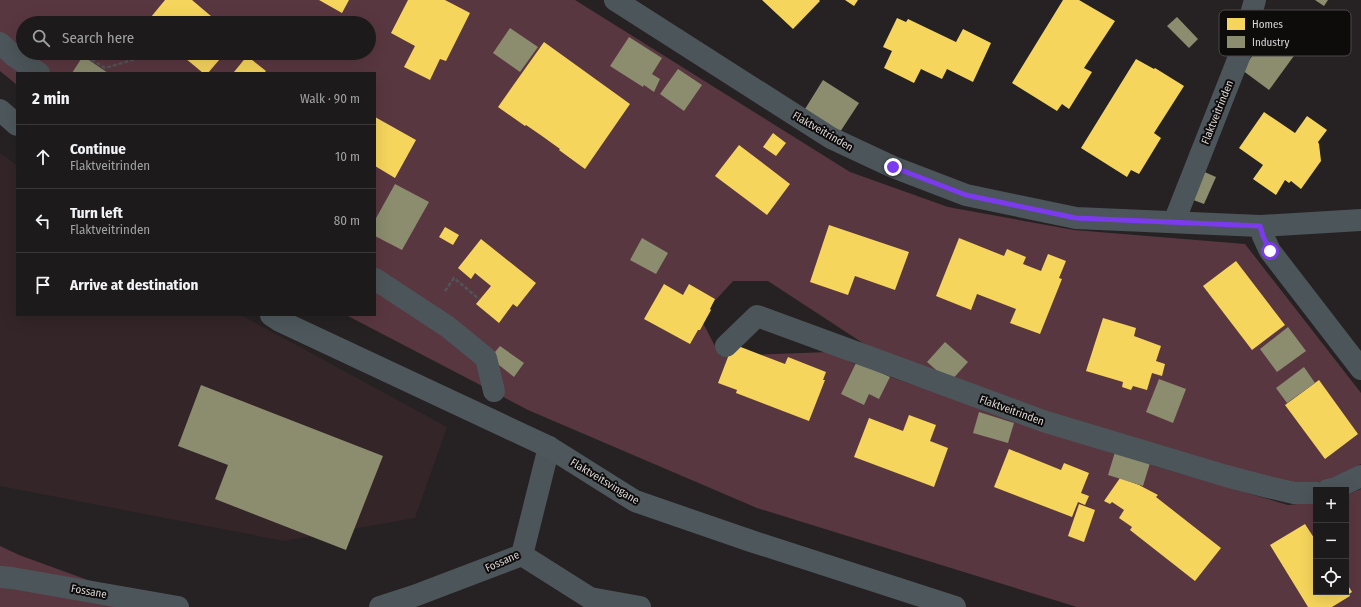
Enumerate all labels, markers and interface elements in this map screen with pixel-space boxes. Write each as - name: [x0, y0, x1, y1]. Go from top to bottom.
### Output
- legend: [1219, 10, 1351, 56]
- search box: [16, 16, 376, 60]
- text: Homes: [1252, 18, 1283, 31]
- icon: search: [30, 27, 52, 49]
- text: Search here: [62, 29, 134, 47]
- text: Industry: [1252, 36, 1289, 49]
- street label: Flaktveitrinden: [1199, 78, 1236, 146]
- text: 2 min: [32, 88, 70, 109]
- text: Walk · 90 m: [300, 91, 360, 106]
- street label: Flaktveitrinden: [790, 109, 855, 154]
- text: Continue: [70, 140, 126, 158]
- icon: ahead: [32, 146, 54, 168]
- text: 10 m: [335, 149, 360, 164]
- text: Flaktveitrinden: [70, 158, 150, 173]
- route end: [884, 158, 902, 176]
- text: Turn left: [70, 204, 123, 222]
- icon: left: [32, 210, 54, 232]
- text: 80 m: [334, 213, 360, 228]
- text: Flaktveitrinden: [70, 222, 150, 237]
- route start: [1261, 242, 1279, 260]
- icon: arrive: [32, 274, 54, 296]
- text: Arrive at destination: [70, 276, 198, 294]
- street label: Flaktveitrinden: [978, 393, 1046, 428]
- street label: Flaktveitsvingane: [568, 456, 641, 507]
- map controls: [1313, 487, 1349, 595]
- button: +: [1313, 487, 1349, 523]
- button: −: [1313, 523, 1349, 559]
- street label: Fossane: [483, 548, 521, 575]
- button: locate: [1313, 559, 1349, 595]
- street label: Fossane: [70, 582, 108, 601]

